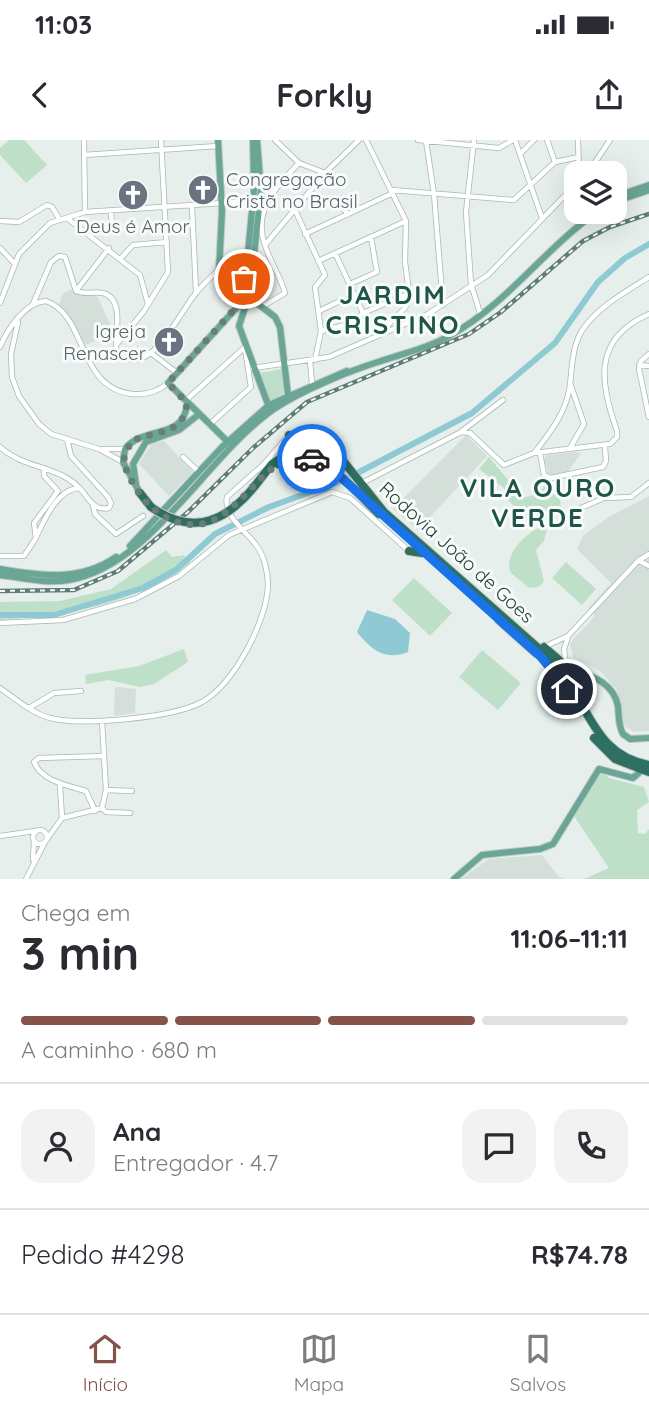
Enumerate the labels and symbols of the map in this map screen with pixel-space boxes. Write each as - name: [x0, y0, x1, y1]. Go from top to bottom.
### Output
- place label: Congregação Cristã no Brasil: [226, 167, 358, 213]
- church icon: Congregação Cristã no Brasil: [186, 173, 220, 207]
- church icon: Deus é Amor: [116, 178, 150, 212]
- place label: Deus é Amor: [76, 214, 191, 238]
- pin: [214, 249, 274, 309]
- district label: JARDIM CRISTINO: [325, 278, 461, 341]
- place label: Igreja Renascer: [63, 319, 147, 365]
- church icon: Igreja Renascer: [152, 325, 186, 359]
- courier: [277, 424, 347, 494]
- district label: VILA OURO VERDE: [460, 471, 616, 534]
- street label: Rodovia João de Goes: [375, 476, 539, 628]
- pin: [537, 659, 597, 719]

